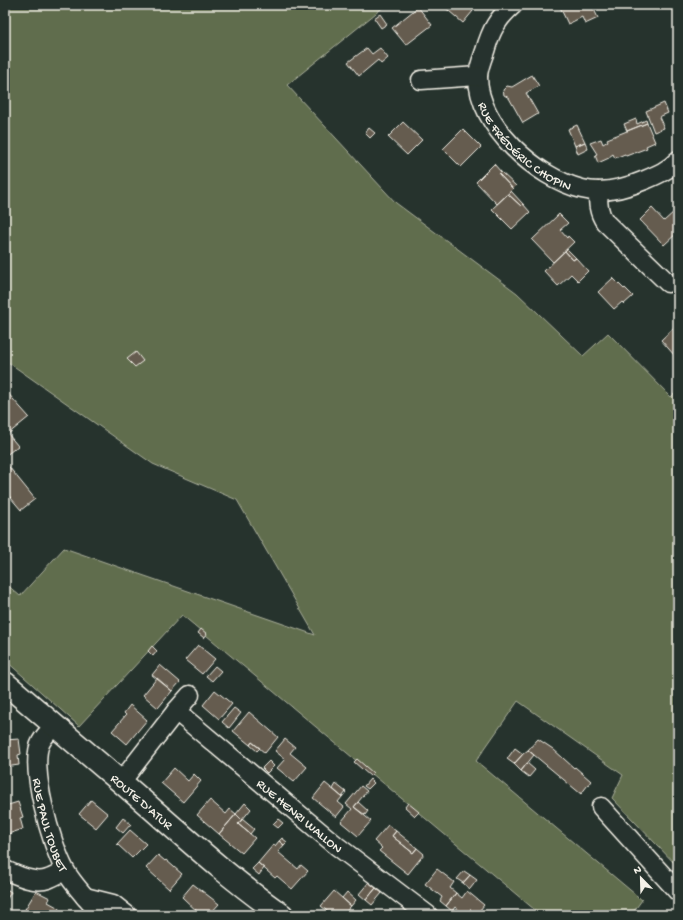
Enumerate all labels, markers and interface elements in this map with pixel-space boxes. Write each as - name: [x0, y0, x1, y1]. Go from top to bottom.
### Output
- street label: RUE FRÉDÉRIC CHOPIN: [473, 100, 573, 195]
- street label: ROUTE D'ATUR: [107, 772, 176, 834]
- street label: RUE HENRI WALLON: [253, 777, 345, 857]
- street label: RUE PAUL TOUBET: [28, 778, 70, 876]
- north arrow: [621, 858, 661, 898]
- text: N: [632, 864, 644, 878]

